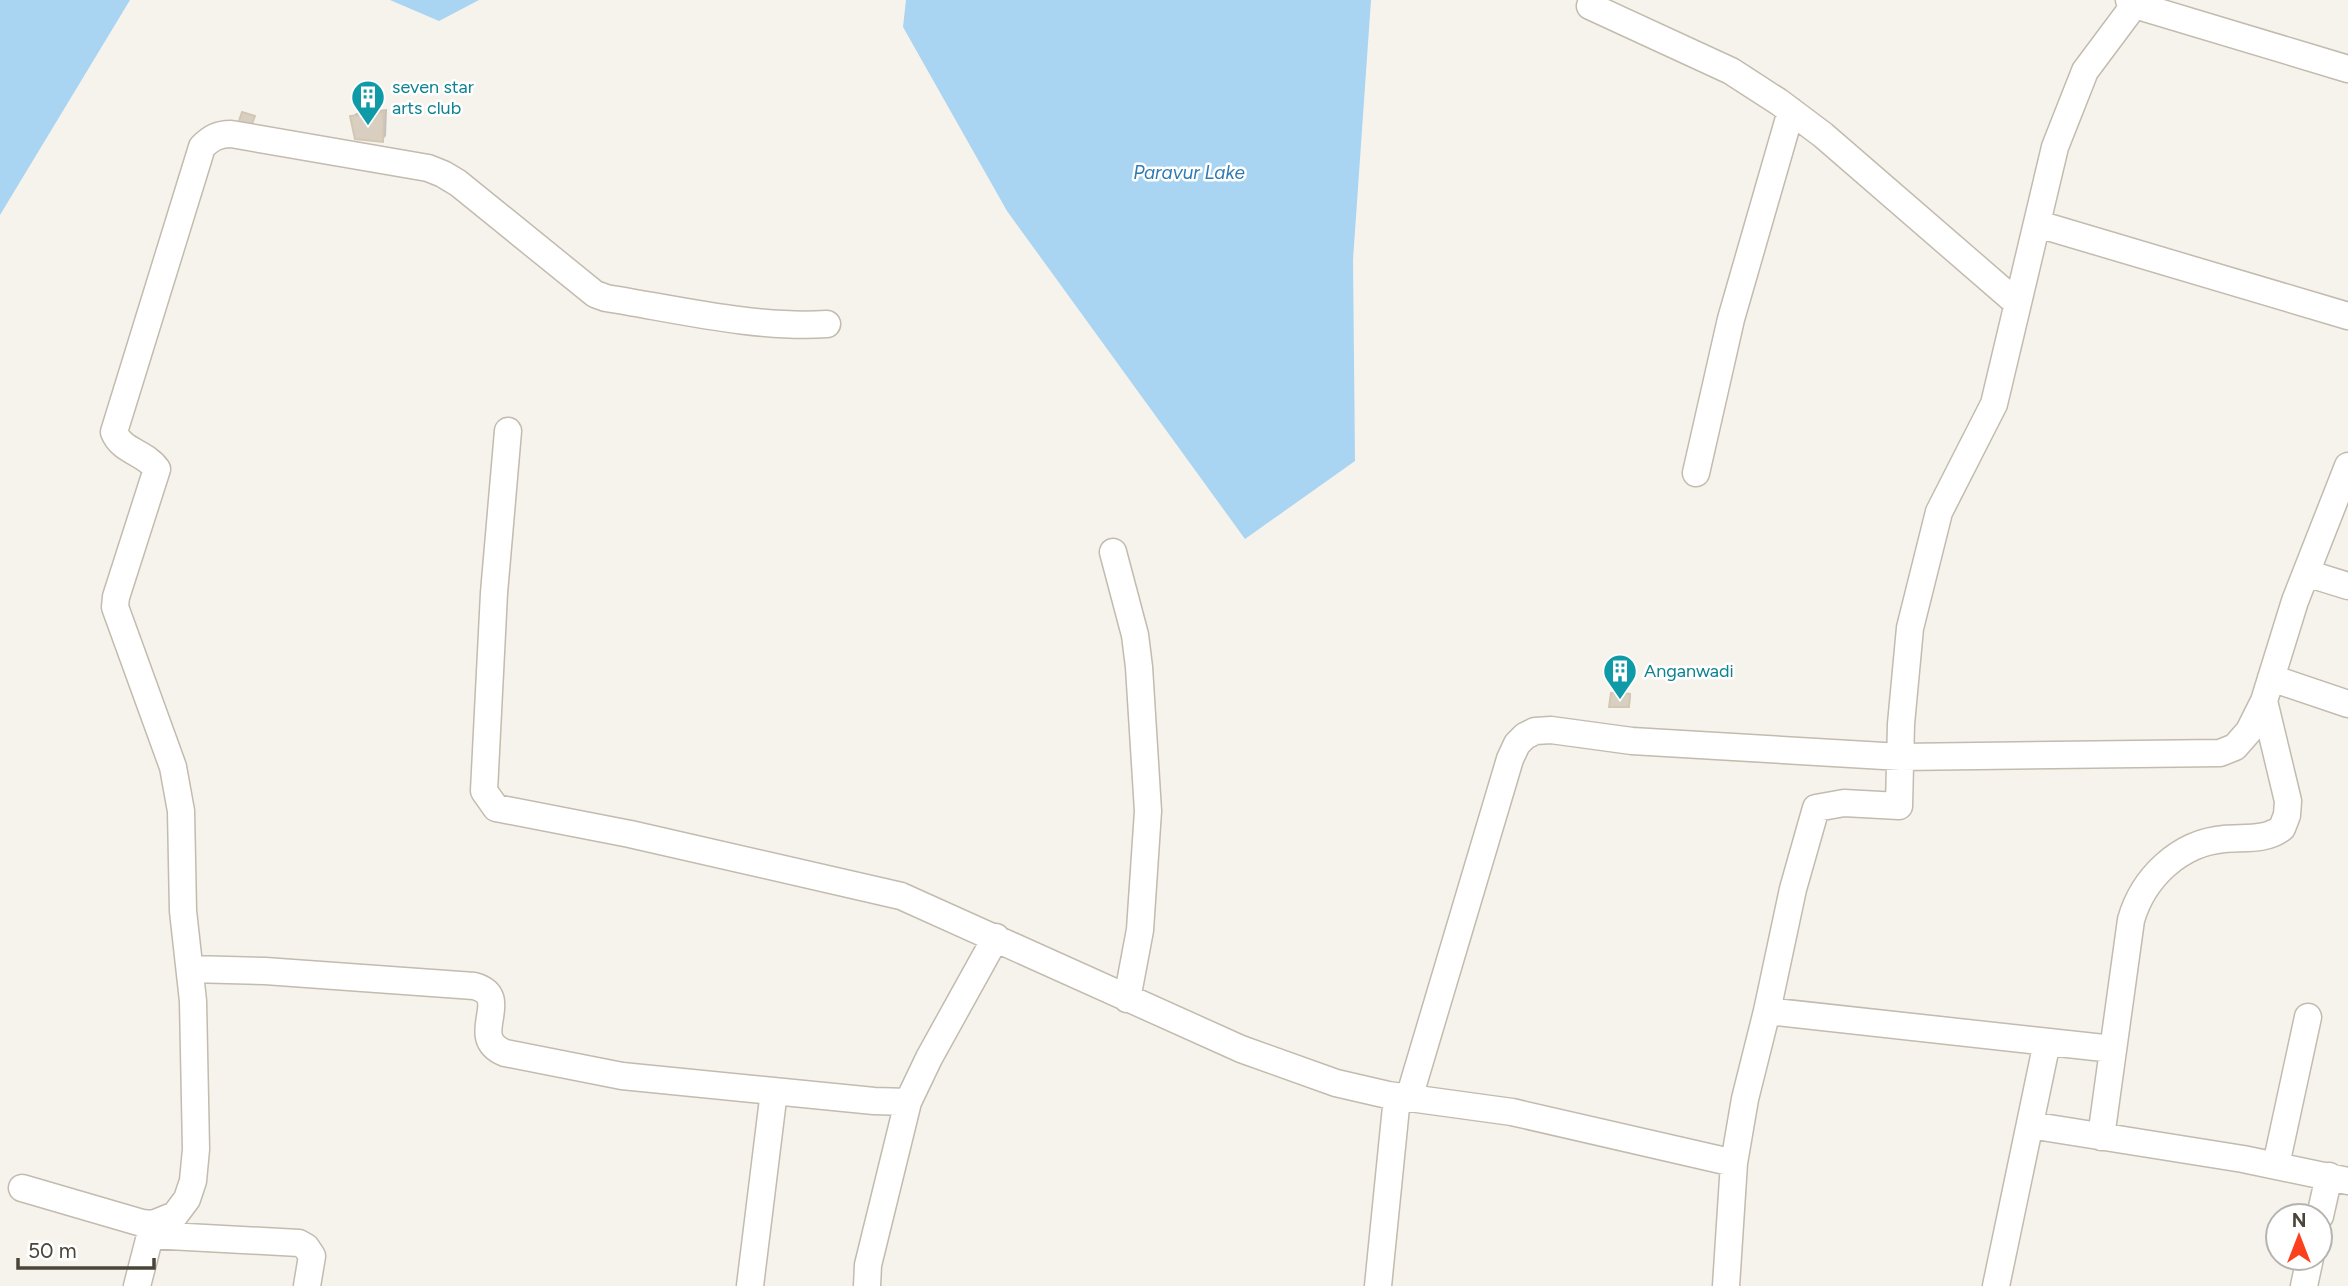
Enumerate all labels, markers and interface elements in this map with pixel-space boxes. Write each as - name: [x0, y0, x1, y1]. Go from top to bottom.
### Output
- place label: seven star arts club: [392, 76, 474, 119]
- building icon: seven star arts club: [349, 78, 387, 127]
- water label: Paravur Lake: [1133, 161, 1245, 184]
- building icon: Anganwadi: [1601, 652, 1639, 701]
- place label: Anganwadi: [1644, 660, 1734, 682]
- north arrow: [2264, 1202, 2334, 1272]
- text: N: [2292, 1209, 2306, 1232]
- scale bar: [18, 1226, 154, 1270]
- text: 50 m: [28, 1238, 77, 1263]

